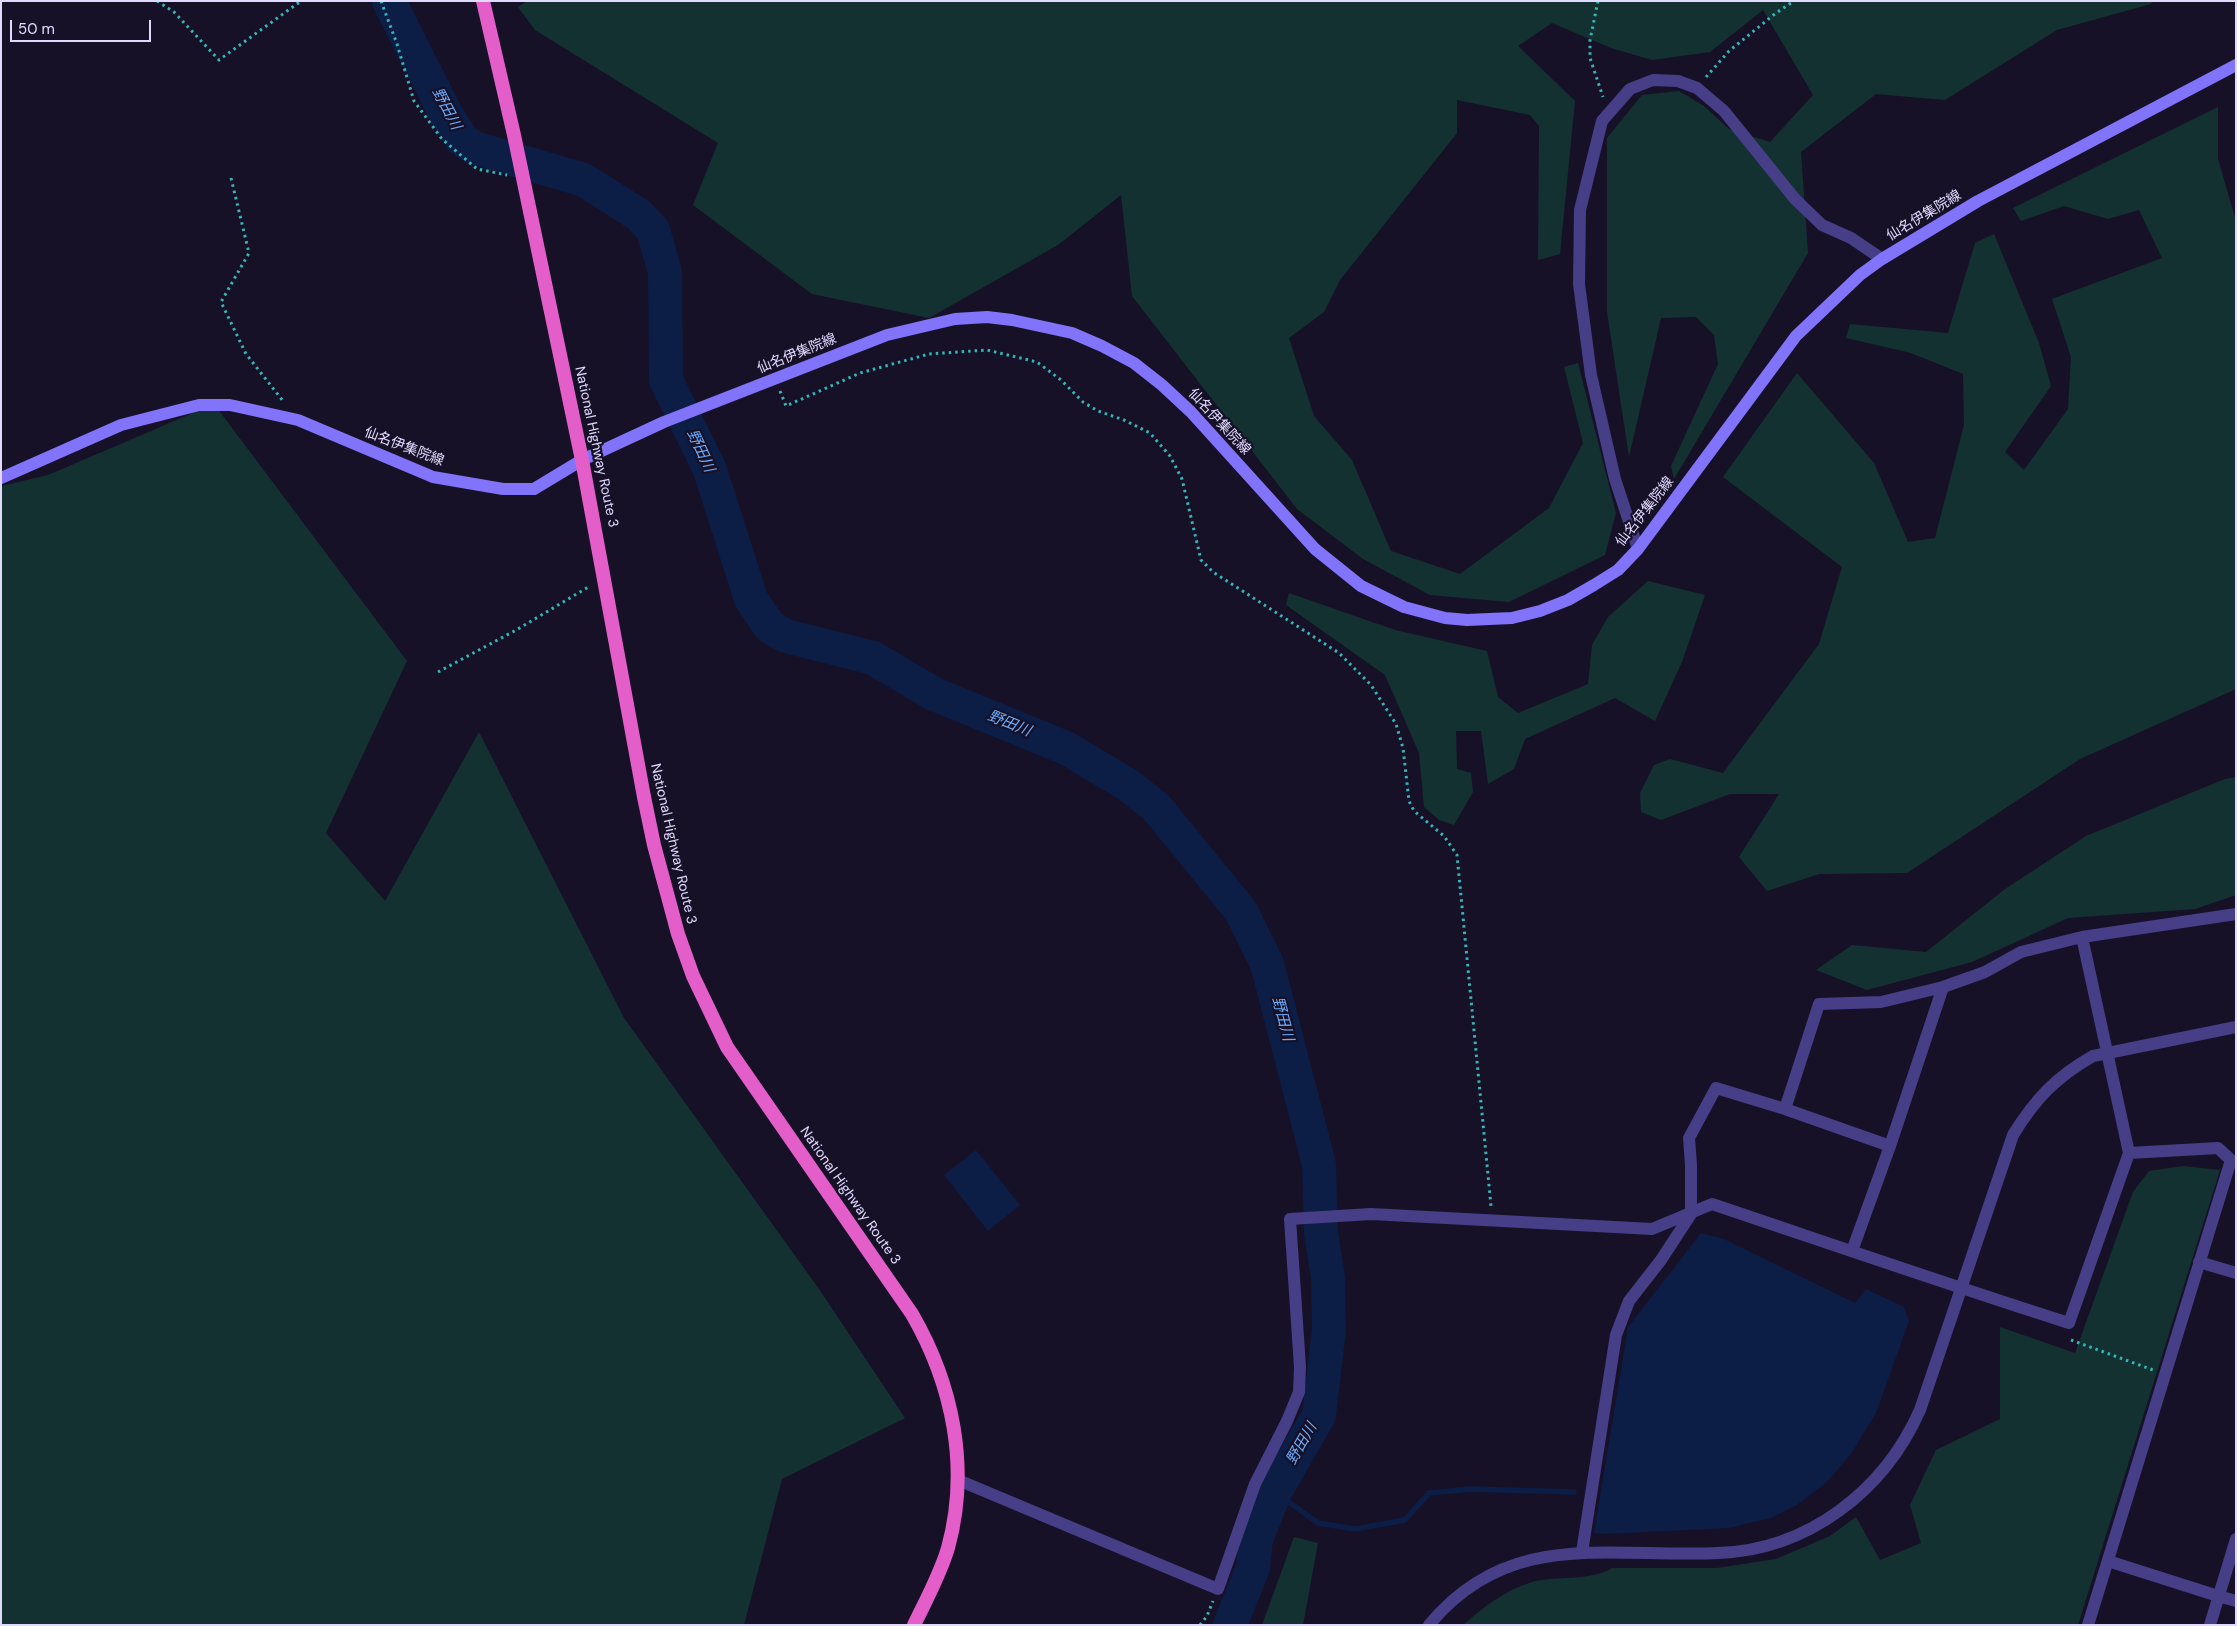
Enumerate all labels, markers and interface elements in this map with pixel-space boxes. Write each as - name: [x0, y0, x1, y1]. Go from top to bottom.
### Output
- scale bar: [12, 10, 154, 42]
- text: 50 m: [18, 19, 55, 39]
- water label: 野田川: [427, 85, 465, 133]
- street label: 仙名伊集院線: [1884, 187, 1964, 245]
- street label: 仙名伊集院線: [755, 330, 839, 378]
- street label: National Highway Route 3: [571, 365, 621, 529]
- street label: 仙名伊集院線: [1184, 386, 1254, 458]
- street label: 仙名伊集院線: [362, 424, 446, 470]
- water label: 野田川: [682, 427, 718, 475]
- street label: 仙名伊集院線: [1613, 474, 1677, 550]
- water label: 野田川: [985, 707, 1033, 741]
- street label: National Highway Route 3: [646, 762, 700, 926]
- water label: 野田川: [1267, 995, 1297, 1043]
- street label: National Highway Route 3: [796, 1124, 904, 1268]
- water label: 野田川: [1283, 1420, 1321, 1468]

